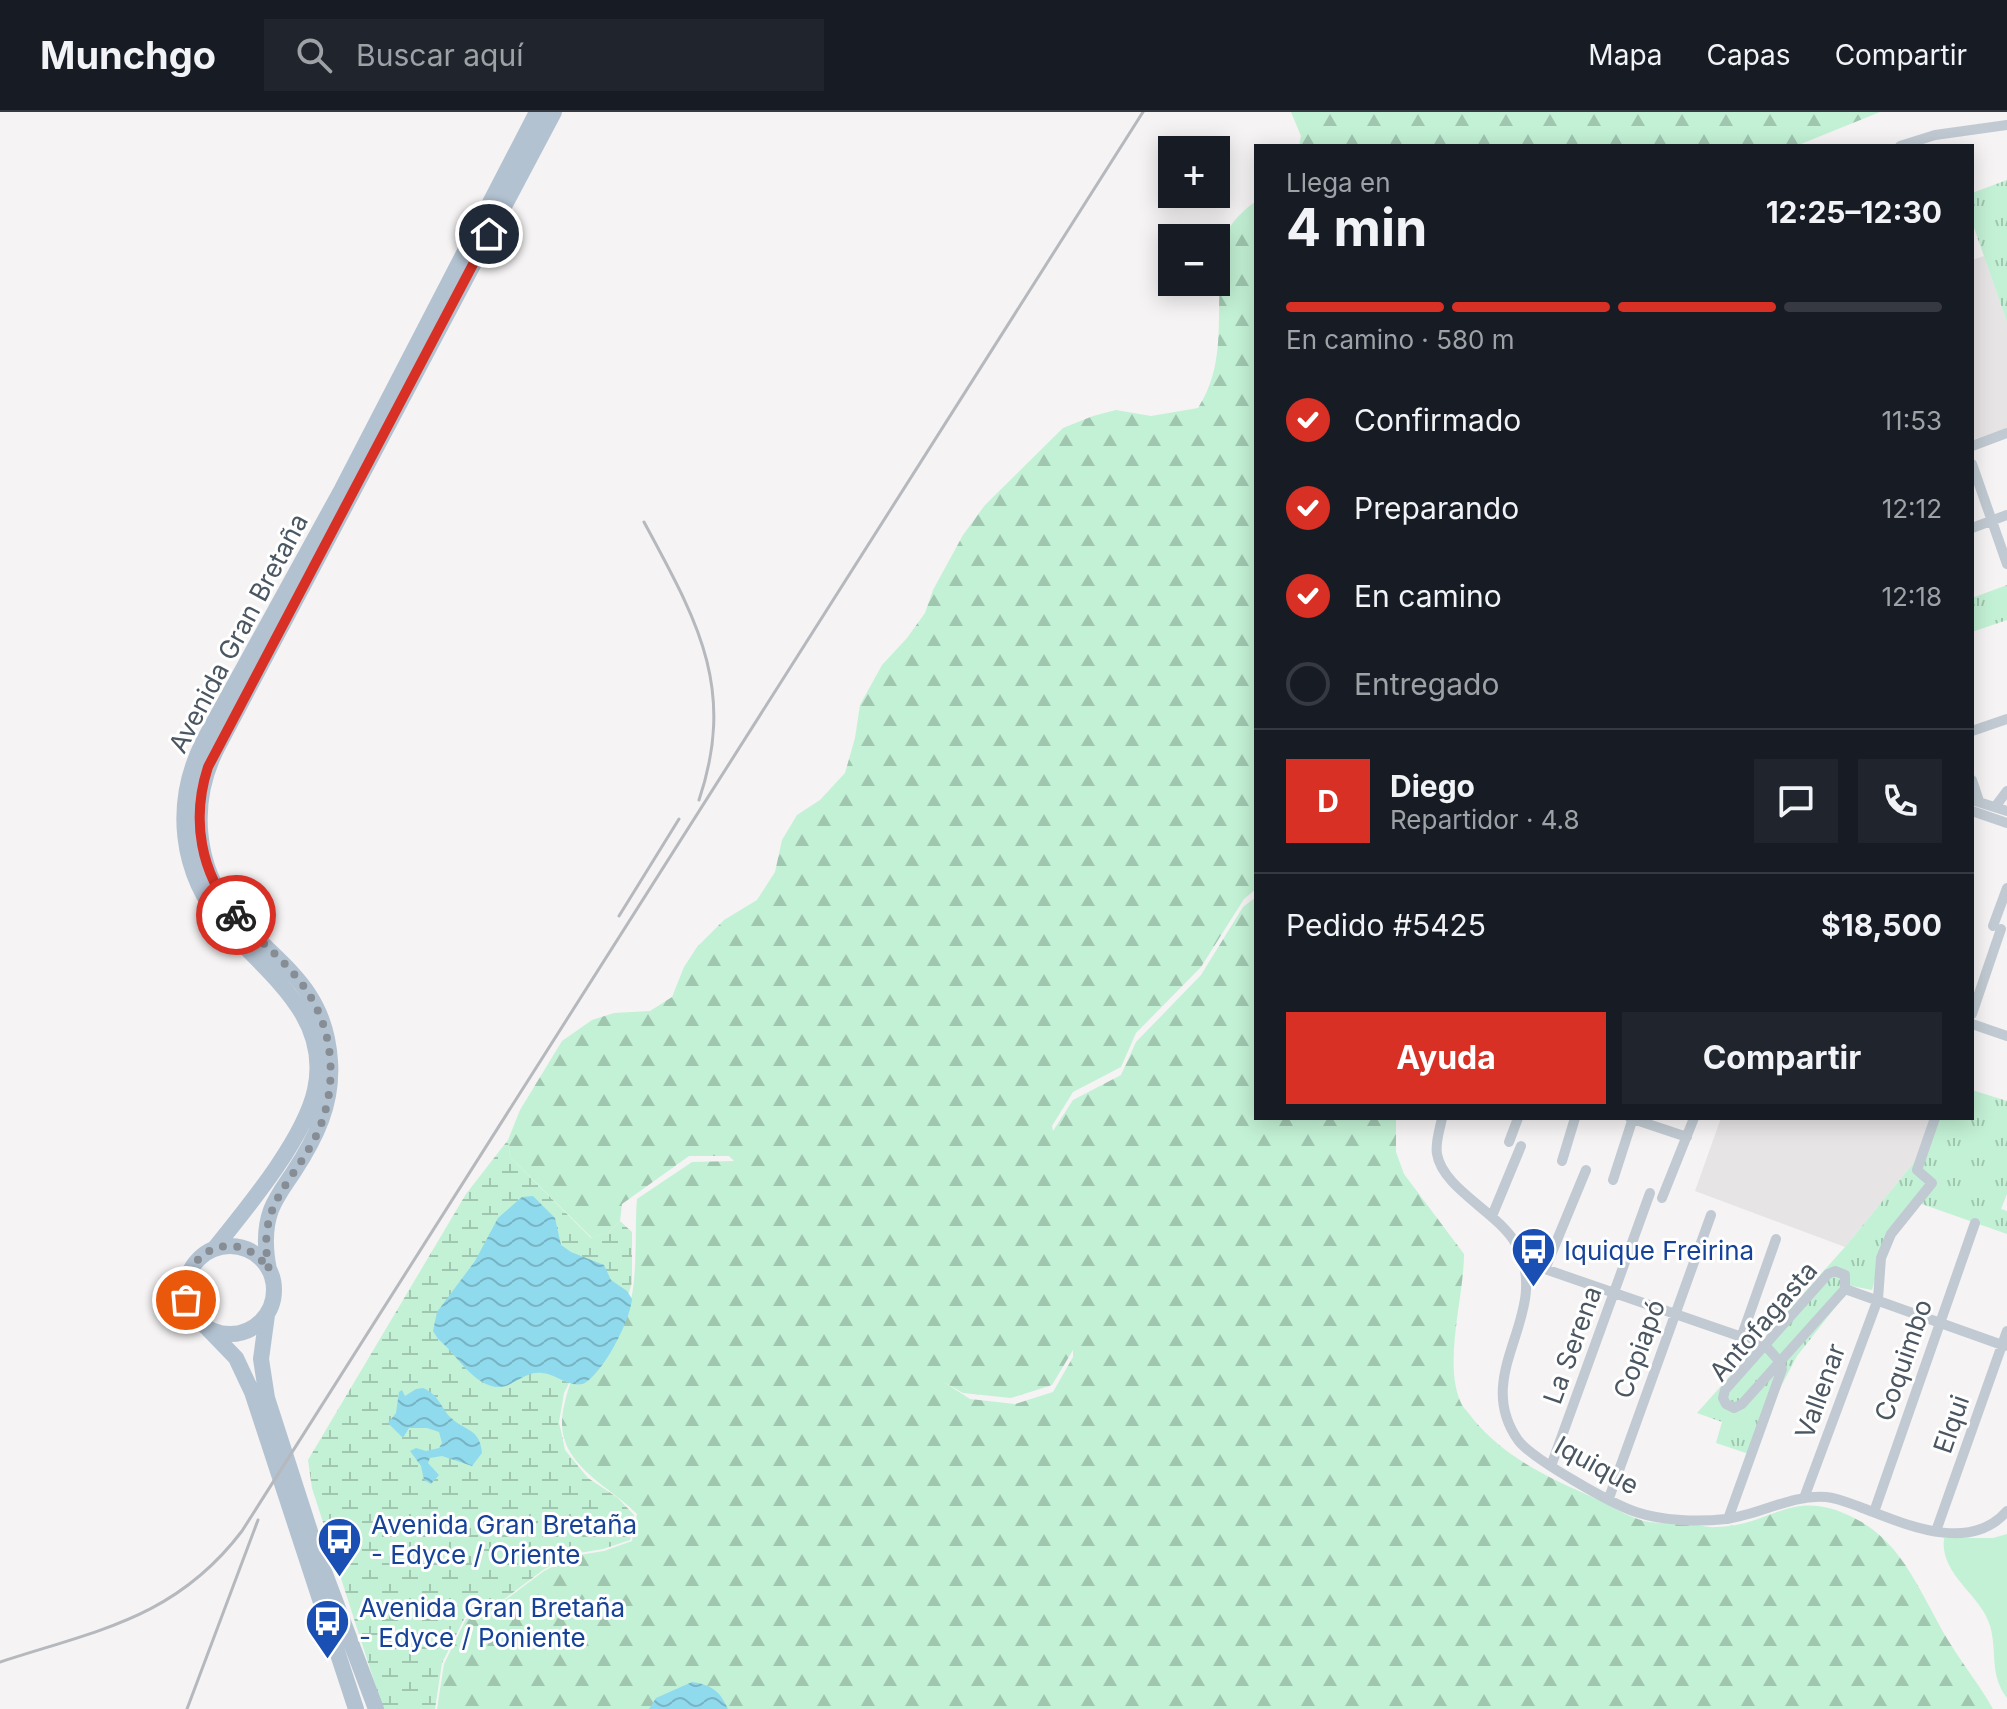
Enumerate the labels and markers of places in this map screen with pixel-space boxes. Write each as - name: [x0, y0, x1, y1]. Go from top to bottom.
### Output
- pin: [455, 200, 523, 268]
- bus stop icon: Iquique Freirina: [1509, 1226, 1557, 1289]
- place label: Iquique Freirina: [1564, 1235, 1754, 1266]
- pin: [152, 1266, 220, 1334]
- place label: Avenida Gran Bretaña - Edyce / Oriente: [371, 1509, 637, 1570]
- bus stop icon: Avenida Gran Bretaña - Edyce / Oriente: [316, 1515, 364, 1578]
- place label: Avenida Gran Bretaña - Edyce / Poniente: [359, 1592, 625, 1653]
- bus stop icon: Avenida Gran Bretaña - Edyce / Poniente: [304, 1598, 352, 1661]

